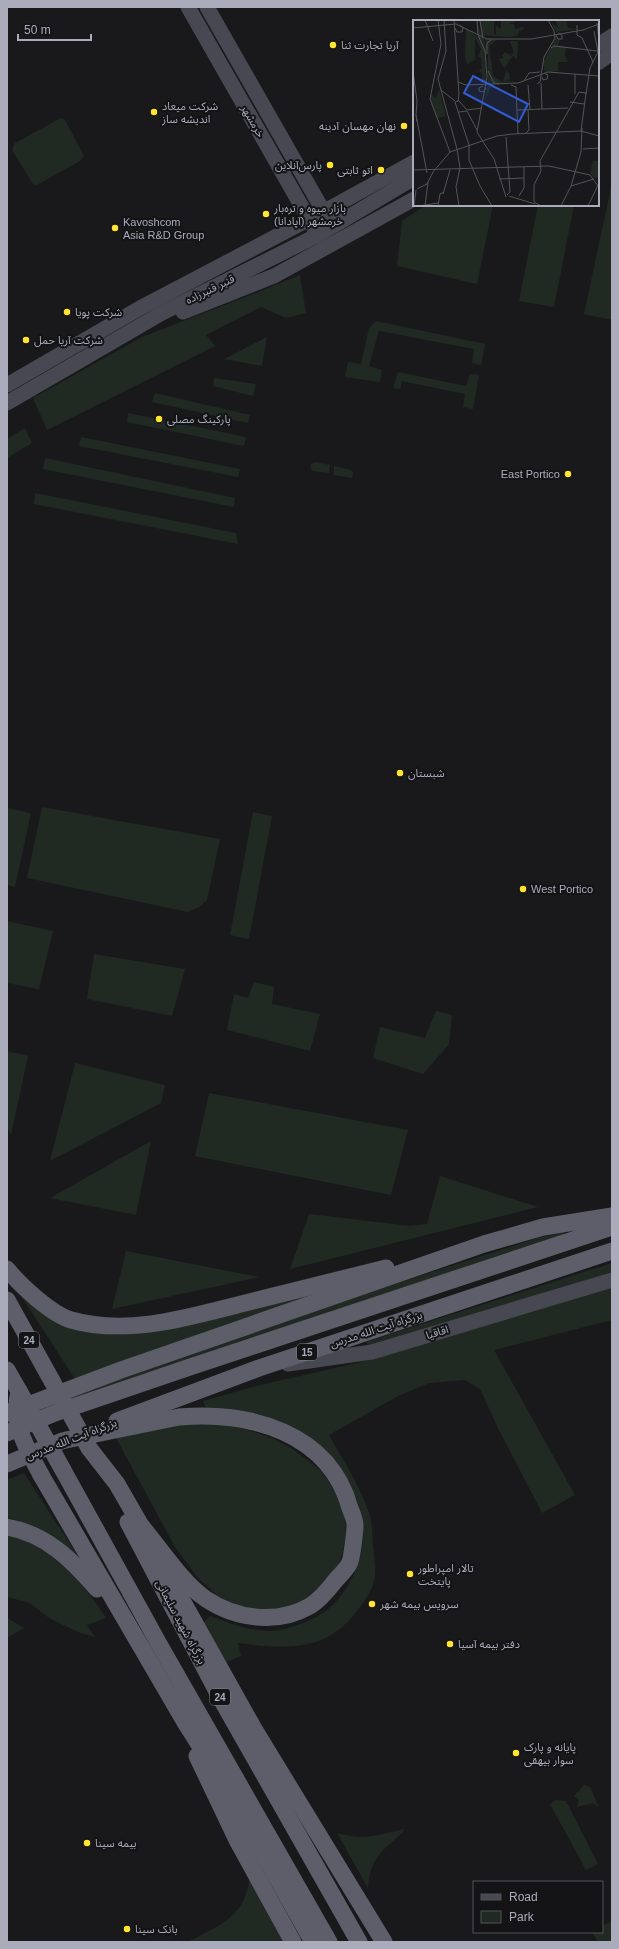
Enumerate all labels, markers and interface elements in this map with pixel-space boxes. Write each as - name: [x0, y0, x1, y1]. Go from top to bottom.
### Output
- scale bar: [18, 16, 91, 42]
- inset map: [413, 20, 599, 206]
- text: 50 m: [24, 23, 51, 37]
- place label: آریا تجارت ثنا: [341, 39, 399, 52]
- marker: آریا تجارت ثنا: [328, 40, 338, 50]
- place label: شرکت میعاد اندیشه ساز: [161, 100, 219, 126]
- street label: خرمشهر: [238, 102, 267, 140]
- marker: شرکت میعاد اندیشه ساز: [149, 107, 159, 117]
- place label: نهان مهسان آدینه: [319, 120, 396, 133]
- marker: نهان مهسان آدینه: [399, 121, 409, 131]
- place label: پارس‌آنلاین: [275, 159, 322, 173]
- marker: پارس‌آنلاین: [325, 160, 335, 170]
- place label: اتو ثابتی: [337, 164, 373, 177]
- marker: اتو ثابتی: [376, 165, 386, 175]
- place label: بازار میوه و تره‌بار خرمشهر (آپادانا): [273, 202, 346, 229]
- marker: بازار میوه و تره‌بار خرمشهر (آپادانا): [261, 209, 271, 219]
- place label: Kavoshcom Asia R&D Group: [123, 216, 204, 241]
- marker: Kavoshcom Asia R&D Group: [110, 223, 120, 233]
- street label: قنبر قنبرزاده: [184, 272, 237, 307]
- place label: شرکت پویا: [75, 306, 122, 320]
- marker: شرکت پویا: [62, 307, 72, 317]
- place label: شرکت آریا حمل: [34, 334, 103, 347]
- marker: شرکت آریا حمل: [21, 335, 31, 345]
- place label: پارکینگ مصلی: [167, 413, 231, 427]
- marker: پارکینگ مصلی: [154, 414, 164, 424]
- place label: East Portico: [501, 468, 560, 480]
- marker: East Portico: [563, 469, 573, 479]
- place label: شبستان: [408, 767, 445, 780]
- marker: شبستان: [395, 768, 405, 778]
- place label: West Portico: [531, 883, 593, 895]
- marker: West Portico: [518, 884, 528, 894]
- street label: بزرگراه آیت الله مدرس: [328, 1308, 424, 1351]
- street label: اقاقیا: [424, 1323, 450, 1342]
- road number: 24: [19, 1332, 39, 1348]
- road number: 15: [297, 1344, 317, 1360]
- street label: بزرگراه آیت الله مدرس: [24, 1416, 119, 1463]
- place label: تالار امپراطور پایتخت: [417, 1562, 474, 1589]
- marker: تالار امپراطور پایتخت: [405, 1569, 415, 1579]
- street label: بزرگراه شهید سلیمانی: [153, 1578, 208, 1667]
- place label: سرویس بیمه شهر: [379, 1598, 459, 1611]
- marker: سرویس بیمه شهر: [367, 1599, 377, 1609]
- place label: دفتر بیمه آسیا: [458, 1638, 520, 1651]
- marker: دفتر بیمه آسیا: [445, 1639, 455, 1649]
- road number: 24: [210, 1689, 230, 1705]
- place label: پایانه و پارک سوار بیهقی: [524, 1741, 576, 1767]
- marker: پایانه و پارک سوار بیهقی: [511, 1748, 521, 1758]
- place label: بیمه سینا: [95, 1837, 137, 1850]
- marker: بیمه سینا: [82, 1838, 92, 1848]
- legend: [473, 1881, 603, 1933]
- text: Road: [509, 1890, 538, 1904]
- text: Park: [509, 1910, 535, 1924]
- place label: بانک سینا: [135, 1923, 178, 1936]
- marker: بانک سینا: [122, 1924, 132, 1934]

